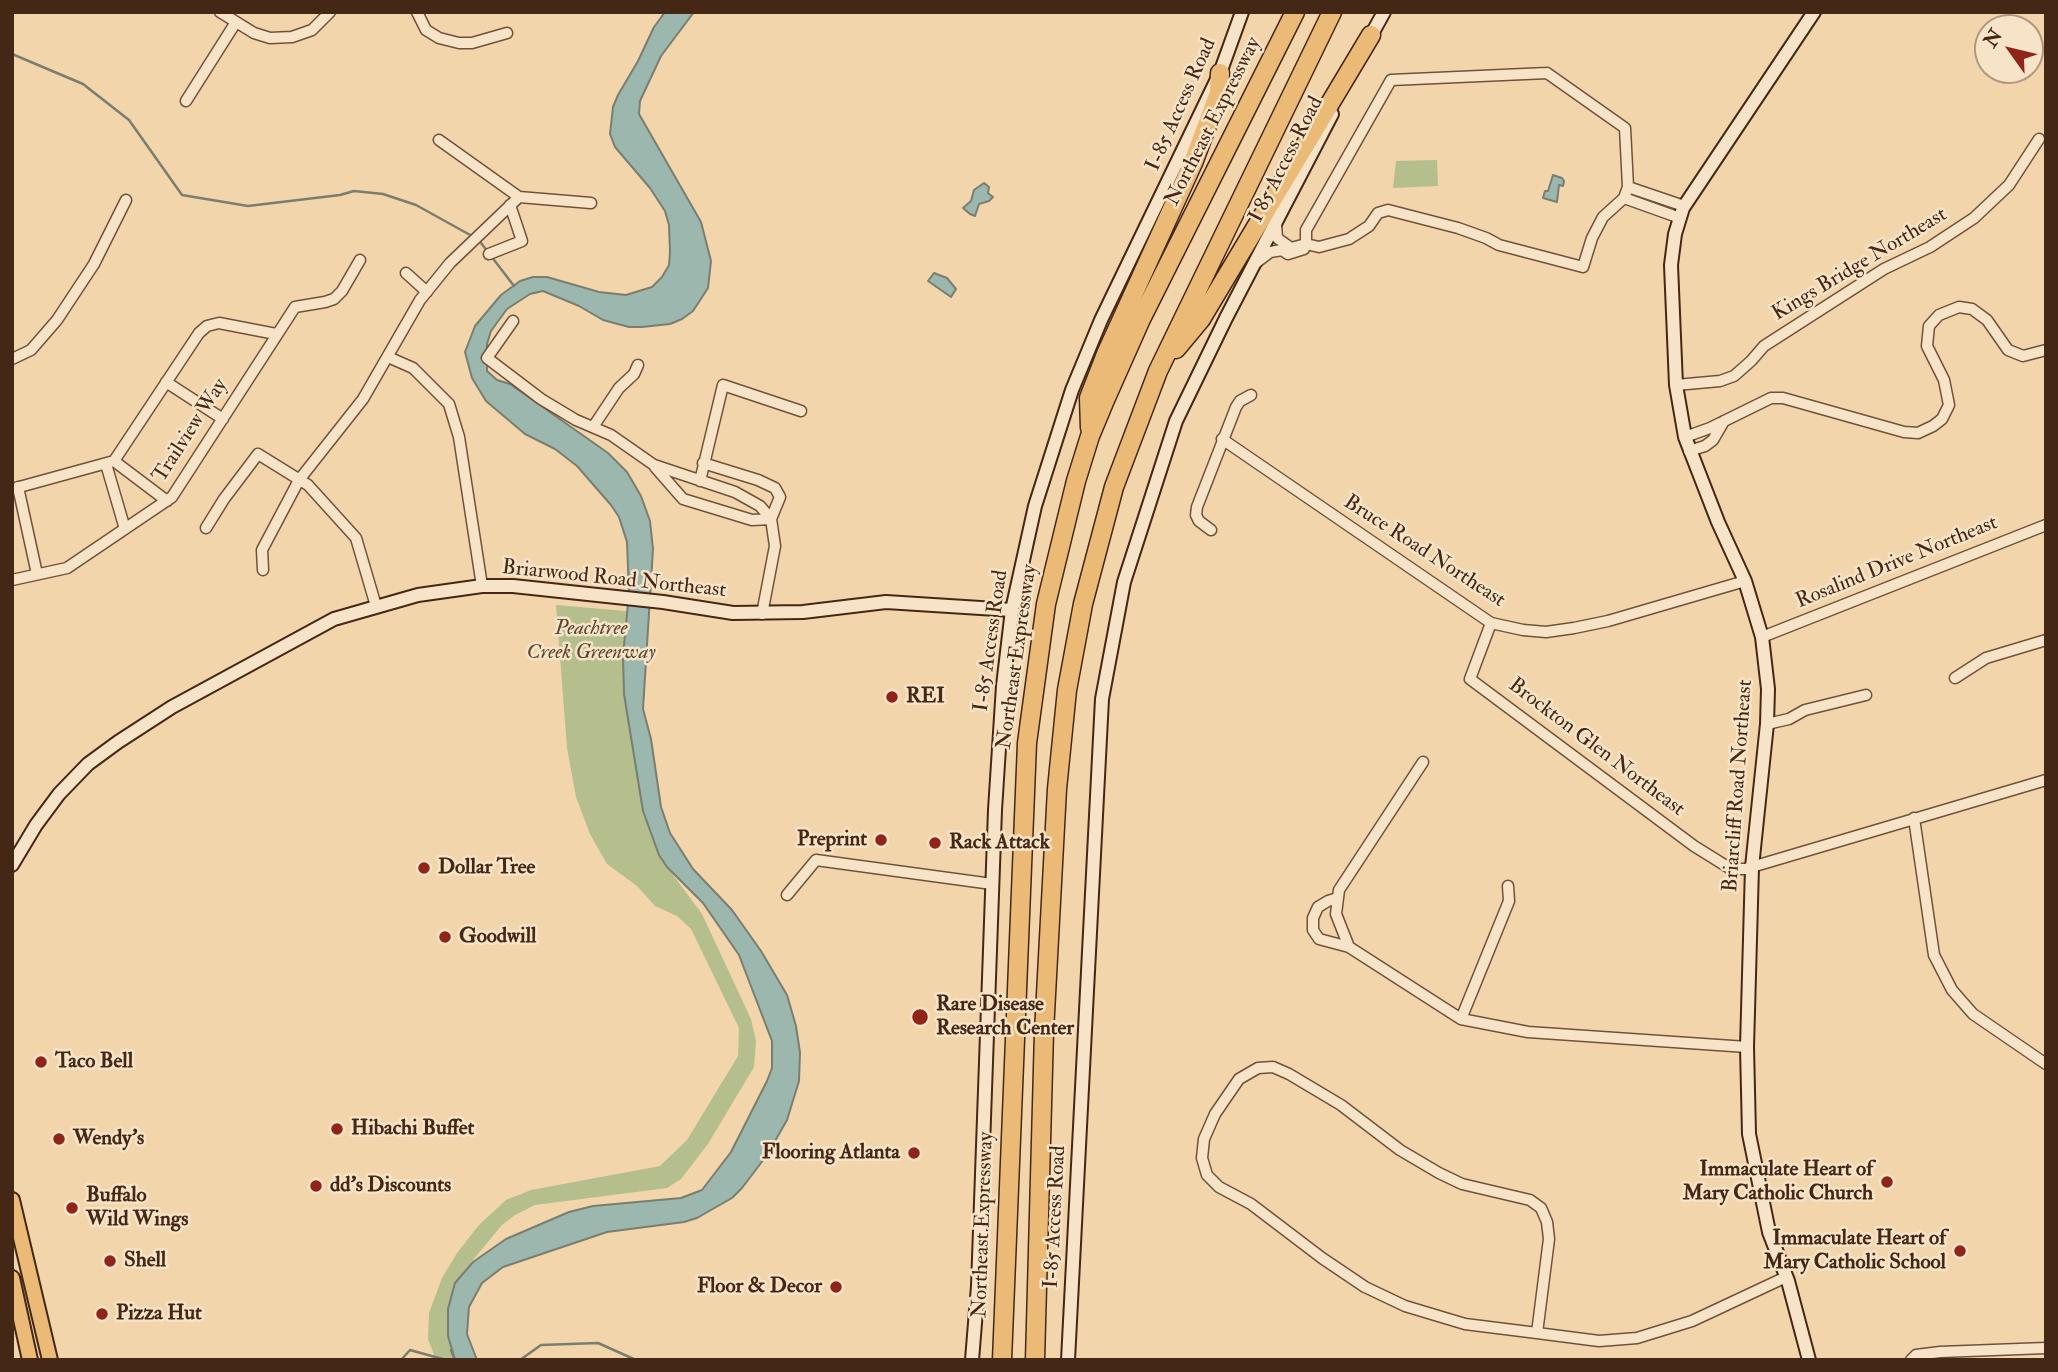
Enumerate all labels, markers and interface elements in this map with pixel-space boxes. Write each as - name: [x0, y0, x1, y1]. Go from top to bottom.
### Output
- north arrow: [1974, 14, 2044, 84]
- text: N: [1979, 25, 2008, 52]
- street label: Northeast Expressway: [1160, 33, 1268, 211]
- street label: I-85 Access Road: [1141, 35, 1223, 175]
- street label: I 85 Access Road: [1244, 93, 1330, 227]
- street label: Kings Bridge Northeast: [1768, 203, 1952, 327]
- street label: Trailview Way: [148, 374, 234, 488]
- street label: Bruce Road Northeast: [1338, 490, 1510, 614]
- street label: Rosalind Drive Northeast: [1792, 511, 2002, 615]
- street label: Briarwood Road Northeast: [501, 556, 727, 604]
- street label: Northeast Expressway: [993, 563, 1043, 751]
- street label: I-85 Access Road: [970, 569, 1014, 713]
- park label: Peachtree Creek Greenway: [526, 616, 656, 666]
- street label: Brockton Glen Northeast: [1503, 673, 1689, 823]
- street label: Briarcliff Road Northeast: [1719, 679, 1759, 893]
- place label: REI: [906, 684, 945, 710]
- marker: REI: [884, 689, 900, 705]
- place label: Preprint: [797, 827, 867, 853]
- place label: Rack Attack: [949, 830, 1050, 856]
- marker: Preprint: [873, 832, 889, 848]
- marker: Rack Attack: [927, 835, 943, 851]
- place label: Dollar Tree: [438, 855, 535, 881]
- marker: Dollar Tree: [416, 860, 432, 876]
- place label: Goodwill: [459, 924, 536, 950]
- marker: Goodwill: [437, 929, 453, 945]
- place label: Rare Disease Research Center: [936, 992, 1074, 1042]
- marker: Rare Disease Research Center: [910, 1007, 930, 1027]
- place label: Taco Bell: [55, 1049, 133, 1075]
- marker: Taco Bell: [33, 1054, 49, 1070]
- place label: Hibachi Buffet: [351, 1116, 474, 1142]
- marker: Hibachi Buffet: [329, 1121, 345, 1137]
- place label: Wendy's: [73, 1126, 144, 1152]
- marker: Wendy's: [51, 1131, 67, 1147]
- street label: Northeast Expressway: [968, 1131, 1000, 1319]
- place label: Flooring Atlanta: [762, 1140, 900, 1166]
- marker: Flooring Atlanta: [906, 1145, 922, 1161]
- street label: I-85 Access Road: [1040, 1145, 1072, 1289]
- place label: Immaculate Heart of Mary Catholic Church: [1683, 1157, 1873, 1207]
- place label: dd's Discounts: [330, 1173, 451, 1199]
- marker: Immaculate Heart of Mary Catholic Church: [1879, 1174, 1895, 1190]
- marker: dd's Discounts: [308, 1178, 324, 1194]
- place label: Buffalo Wild Wings: [86, 1183, 188, 1233]
- marker: Buffalo Wild Wings: [64, 1200, 80, 1216]
- place label: Immaculate Heart of Mary Catholic School: [1764, 1226, 1946, 1276]
- marker: Immaculate Heart of Mary Catholic School: [1952, 1243, 1968, 1259]
- place label: Shell: [124, 1248, 166, 1274]
- marker: Shell: [102, 1253, 118, 1269]
- place label: Floor & Decor: [697, 1274, 822, 1300]
- marker: Floor & Decor: [828, 1279, 844, 1295]
- place label: Pizza Hut: [116, 1301, 202, 1327]
- marker: Pizza Hut: [94, 1306, 110, 1322]

